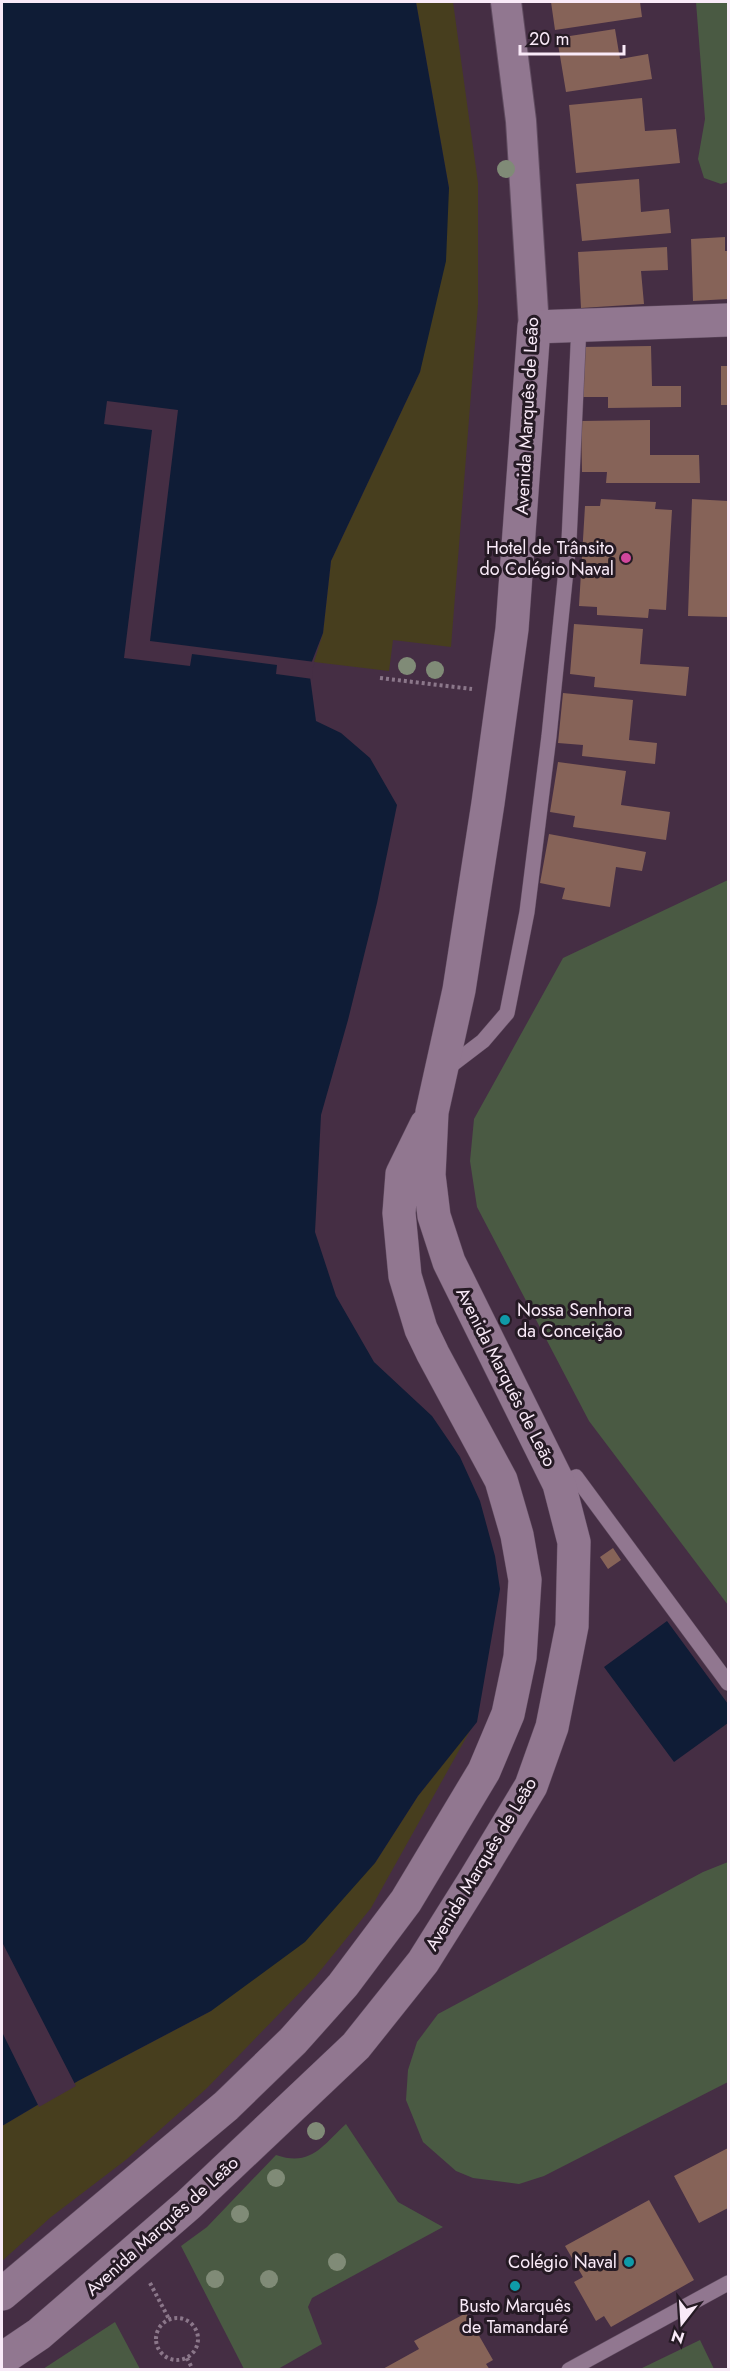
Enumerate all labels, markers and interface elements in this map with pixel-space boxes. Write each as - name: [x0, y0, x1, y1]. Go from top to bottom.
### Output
- scale bar: [520, 18, 624, 56]
- text: 20 m: [529, 26, 569, 52]
- street label: Avenida Marquês de Leão: [509, 316, 545, 516]
- place label: Hotel de Trânsito do Colégio Naval: [480, 535, 614, 582]
- marker: Hotel de Trânsito do Colégio Naval: [619, 551, 633, 565]
- street label: Avenida Marquês de Leão: [449, 1283, 563, 1471]
- place label: Nossa Senhora da Conceição: [517, 1297, 632, 1344]
- marker: Nossa Senhora da Conceição: [498, 1313, 512, 1327]
- street label: Avenida Marquês de Leão: [419, 1772, 543, 1956]
- street label: Avenida Marquês de Leão: [80, 2150, 244, 2302]
- place label: Colégio Naval: [508, 2249, 617, 2275]
- marker: Colégio Naval: [622, 2255, 636, 2269]
- marker: Busto Marquês de Tamandaré: [508, 2279, 522, 2293]
- place label: Busto Marquês de Tamandaré: [459, 2293, 571, 2340]
- north arrow: [652, 2293, 712, 2353]
- text: N: [668, 2324, 687, 2350]

